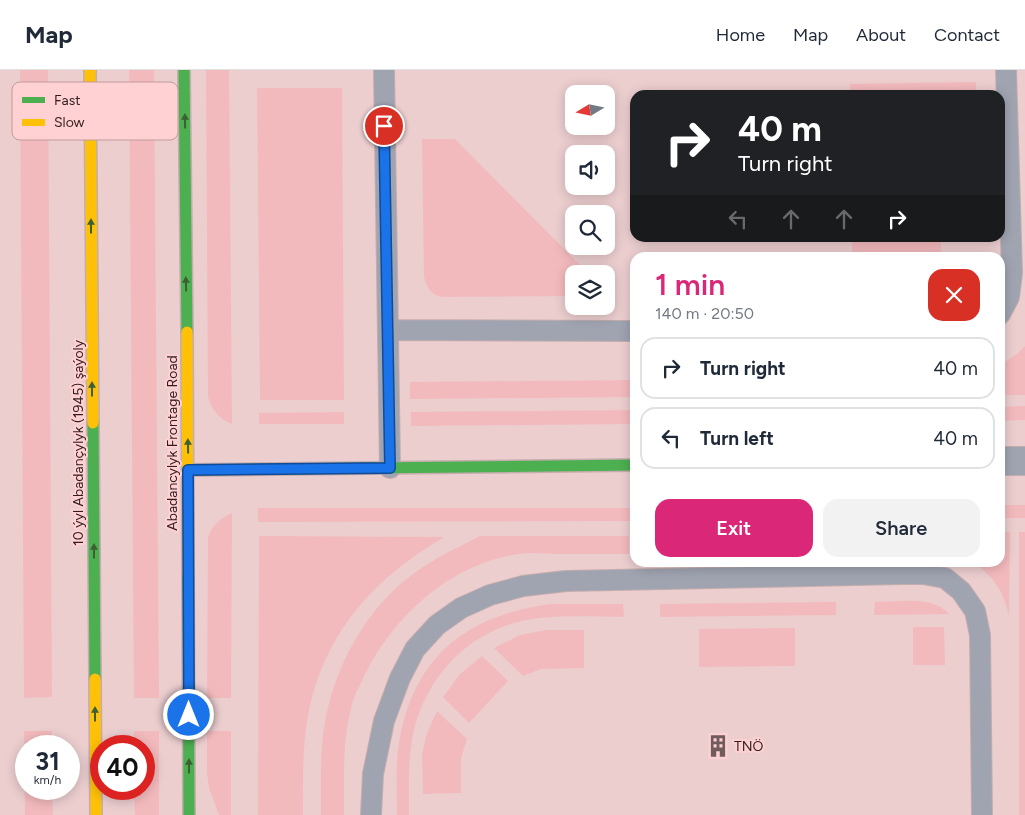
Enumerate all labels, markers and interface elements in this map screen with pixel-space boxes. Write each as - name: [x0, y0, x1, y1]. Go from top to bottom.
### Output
- text: Map: [25, 20, 73, 49]
- text: Home: [716, 24, 765, 46]
- text: Map: [793, 24, 828, 46]
- text: About: [856, 24, 906, 46]
- text: Contact: [934, 24, 1000, 46]
- legend: [12, 82, 178, 140]
- north arrow: [565, 85, 615, 135]
- map controls: [565, 85, 615, 315]
- text: Fast: [54, 92, 80, 109]
- pin: [363, 105, 405, 147]
- text: 40 m: [738, 108, 822, 150]
- icon: right: [655, 110, 720, 175]
- icon: arrive: [370, 112, 398, 140]
- one-way arrow: [181, 113, 189, 129]
- text: Slow: [54, 114, 85, 131]
- button: sound: [565, 145, 615, 195]
- text: Turn right: [738, 150, 833, 177]
- button: search: [565, 205, 615, 255]
- icon: left: [724, 205, 752, 233]
- icon: ahead: [777, 205, 805, 233]
- icon: ahead: [830, 205, 858, 233]
- icon: right: [883, 205, 911, 233]
- one-way arrow: [87, 218, 95, 234]
- button: layers: [565, 265, 615, 315]
- text: 1 min: [655, 266, 725, 303]
- button: close: [928, 269, 980, 321]
- one-way arrow: [182, 276, 190, 292]
- text: 140 m · 20:50: [655, 304, 754, 323]
- street label: 10 ýyl Abadançylyk (1945) şaýoly: [70, 339, 87, 546]
- icon: right: [657, 354, 685, 382]
- street label: Abadancylyk Frontage Road: [164, 355, 181, 531]
- text: Turn right: [700, 357, 786, 380]
- text: 40 m: [933, 357, 978, 380]
- one-way arrow: [88, 381, 96, 397]
- icon: left: [657, 424, 685, 452]
- text: Turn left: [700, 427, 774, 450]
- text: 40 m: [933, 427, 978, 450]
- one-way arrow: [184, 438, 192, 454]
- button: Exit: [655, 499, 813, 557]
- button: Share: [823, 499, 980, 557]
- one-way arrow: [90, 543, 98, 559]
- position arrow: [162, 688, 214, 740]
- one-way arrow: [91, 706, 99, 722]
- building icon: TNÖ: [705, 733, 731, 759]
- speed limit sign: 40: [90, 735, 155, 800]
- place label: TNÖ: [734, 738, 764, 755]
- text: 31: [35, 746, 60, 776]
- one-way arrow: [185, 758, 193, 774]
- text: km/h: [34, 773, 61, 787]

